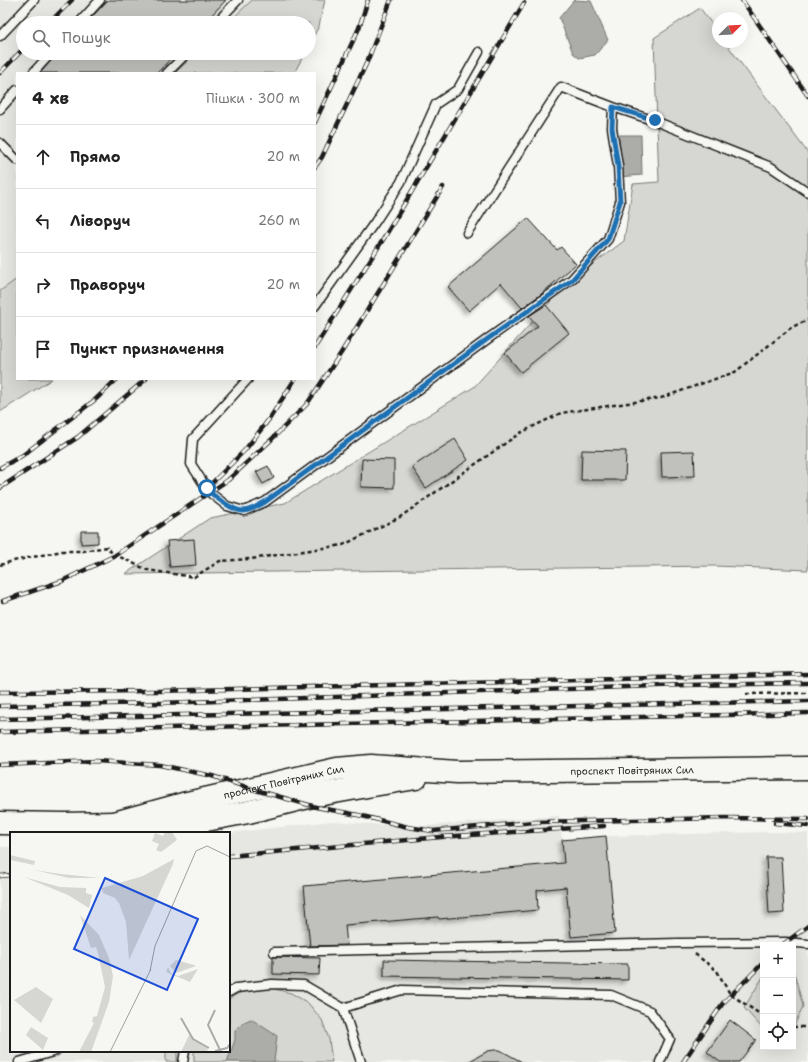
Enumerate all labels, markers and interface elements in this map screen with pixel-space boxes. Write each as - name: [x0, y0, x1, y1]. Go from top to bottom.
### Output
- north arrow: [712, 12, 748, 48]
- search box: [16, 16, 316, 60]
- icon: search: [30, 27, 52, 49]
- text: Пошук: [62, 28, 111, 48]
- text: 4 хв: [32, 87, 69, 109]
- text: Пішки · 300 m: [206, 90, 300, 107]
- route end: [646, 111, 664, 129]
- icon: ahead: [32, 146, 54, 168]
- text: Прямо: [70, 147, 120, 167]
- text: 20 m: [267, 148, 300, 165]
- icon: left: [32, 210, 54, 232]
- text: Ліворуч: [70, 211, 130, 231]
- text: 260 m: [258, 212, 300, 229]
- icon: right: [32, 274, 54, 296]
- text: Праворуч: [70, 275, 145, 295]
- text: 20 m: [267, 276, 300, 293]
- icon: arrive: [32, 338, 54, 360]
- text: Пункт призначення: [70, 339, 225, 359]
- route start: [198, 479, 216, 497]
- street label: проспект Повітряних Сил: [222, 762, 345, 802]
- street label: проспект Повітряних Сил: [570, 763, 694, 778]
- inset map: [10, 832, 230, 1052]
- map controls: [760, 942, 796, 1050]
- button: +: [760, 942, 796, 978]
- button: −: [760, 978, 796, 1014]
- button: locate: [760, 1014, 796, 1050]

